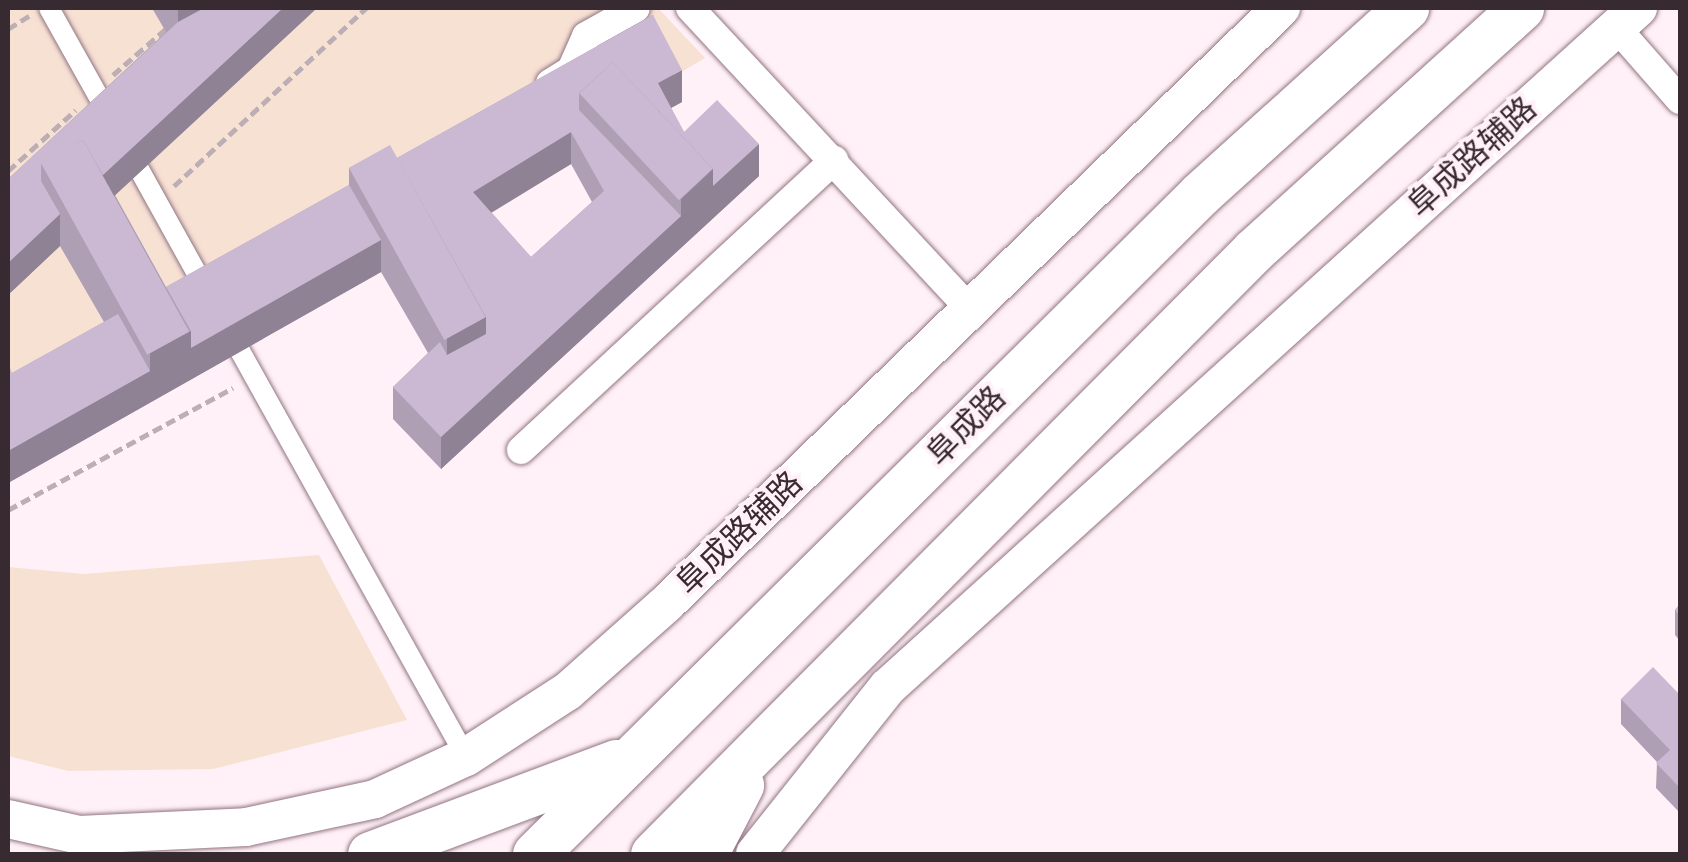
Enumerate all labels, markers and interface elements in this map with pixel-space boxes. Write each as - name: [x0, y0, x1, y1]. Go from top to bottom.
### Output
- street label: 阜成路辅路: [1400, 89, 1544, 225]
- street label: 阜成路: [918, 378, 1014, 474]
- street label: 阜成路辅路: [668, 464, 810, 602]

